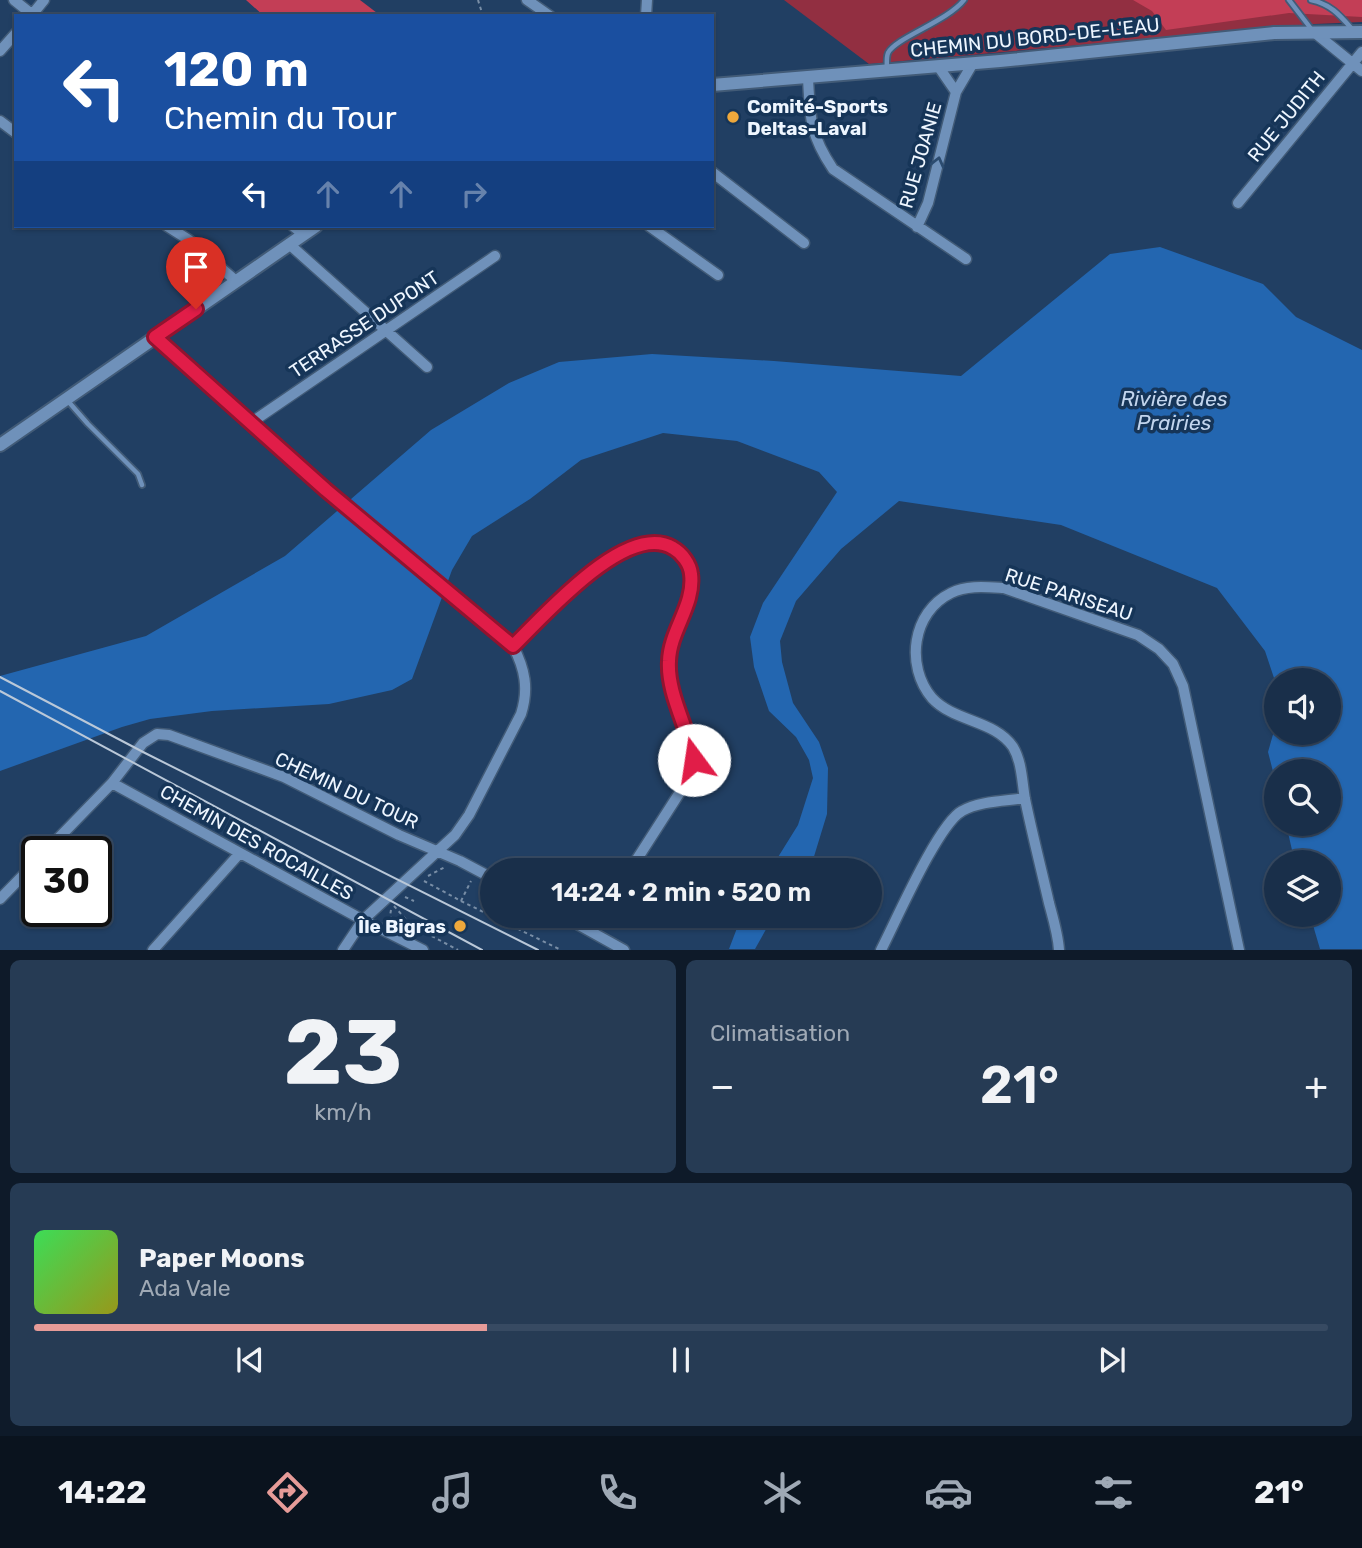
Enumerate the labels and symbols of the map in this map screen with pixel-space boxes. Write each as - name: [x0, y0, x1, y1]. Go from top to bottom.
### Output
- street label: CHEMIN DU BORD-DE-L'EAU: [909, 13, 1161, 62]
- street label: RUE JUDITH: [1243, 66, 1330, 166]
- place label: Comité-Sports Deltas-Laval: [747, 95, 888, 140]
- street label: RUE JOANIE: [894, 99, 947, 211]
- marker: Comité-Sports Deltas-Laval: [725, 109, 741, 125]
- one-way arrow: [930, 156, 944, 168]
- pin: [166, 237, 226, 309]
- street label: TERRASSE DUPONT: [285, 266, 443, 383]
- water label: Rivière des Prairies: [1120, 386, 1228, 435]
- street label: RUE PARISEAU: [1002, 563, 1136, 626]
- position arrow: [657, 723, 731, 797]
- street label: CHEMIN DU TOUR: [271, 747, 422, 834]
- street label: CHEMIN DES ROCAILLES: [156, 780, 357, 905]
- speed limit sign: 30: [21, 836, 112, 927]
- place label: Île Bigras: [357, 915, 446, 938]
- marker: Île Bigras: [452, 918, 468, 934]

